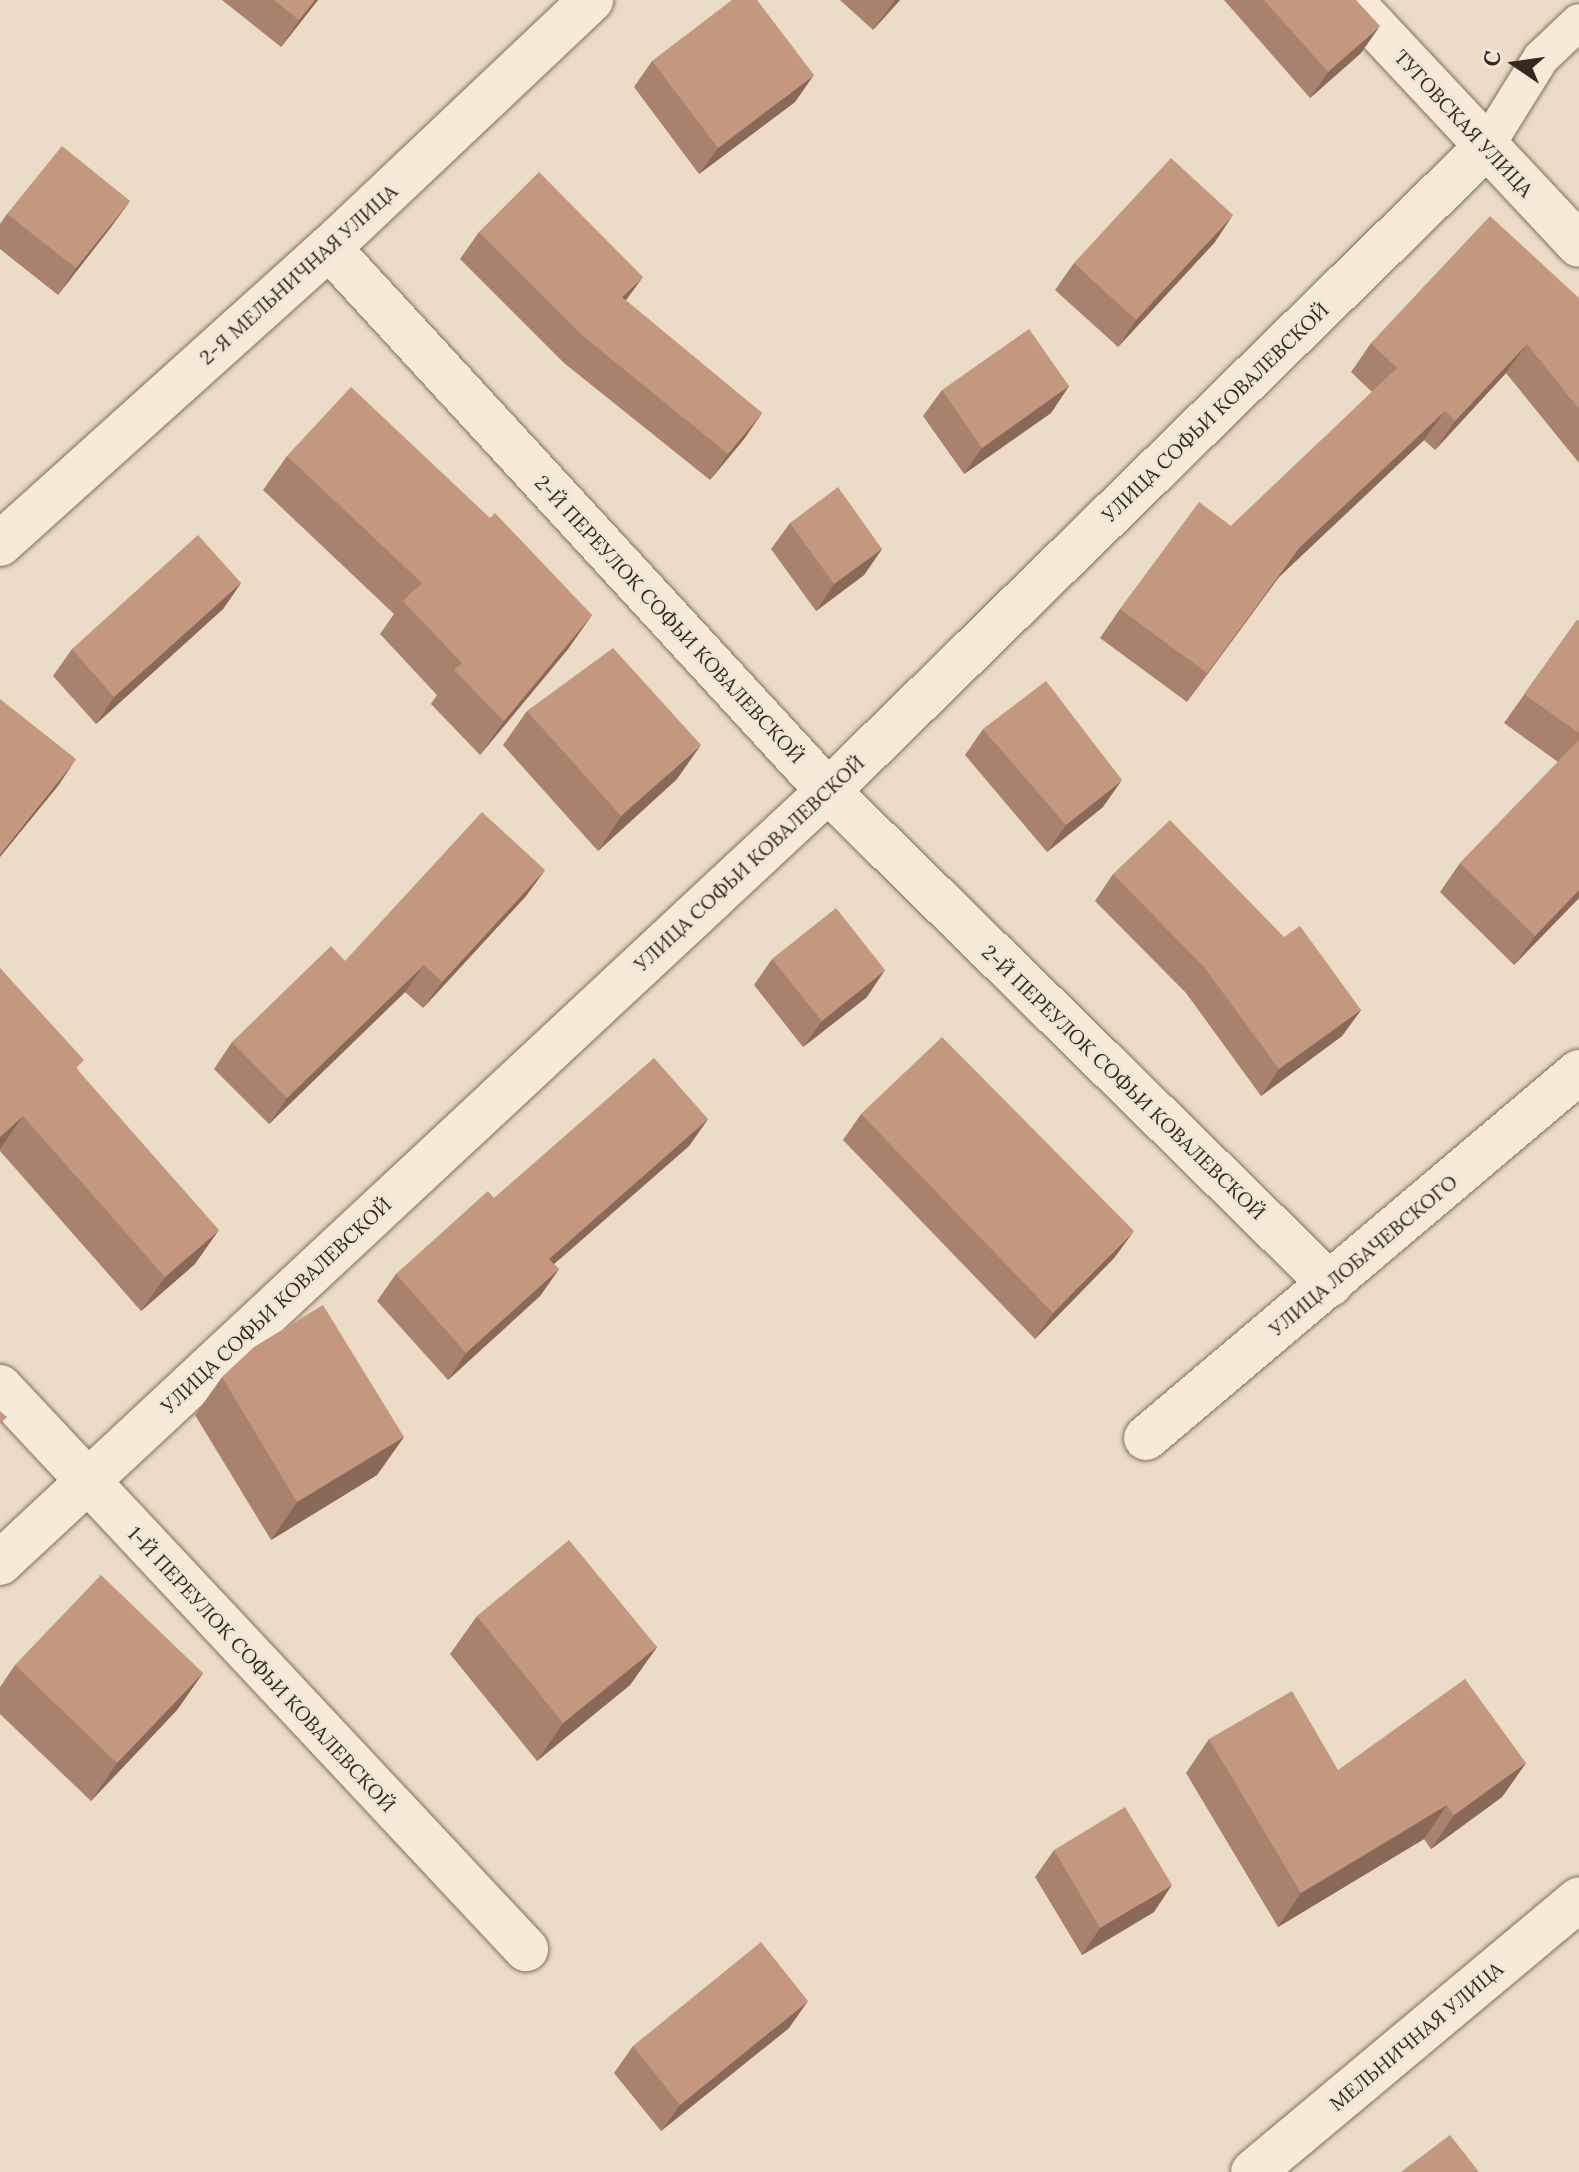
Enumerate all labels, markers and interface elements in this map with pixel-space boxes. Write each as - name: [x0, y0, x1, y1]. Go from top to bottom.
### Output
- north arrow: [1475, 24, 1555, 104]
- street label: ТУГОВСКАЯ УЛИЦА: [1390, 44, 1538, 202]
- street label: 2-Я МЕЛЬНИЧНАЯ УЛИЦА: [194, 179, 402, 369]
- street label: УЛИЦА СОФЬИ КОВАЛЕВСКОЙ: [1097, 297, 1333, 527]
- street label: 2-Й ПЕРЕУЛОК СОФЬИ КОВАЛЕВСКОЙ: [530, 470, 810, 768]
- street label: УЛИЦА СОФЬИ КОВАЛЕВСКОЙ: [629, 750, 869, 976]
- street label: 2-Й ПЕРЕУЛОК СОФЬИ КОВАЛЕВСКОЙ: [977, 940, 1271, 1224]
- street label: УЛИЦА ЛОБАЧЕВСКОГО: [1264, 1169, 1462, 1341]
- street label: УЛИЦА СОФЬИ КОВАЛЕВСКОЙ: [156, 1192, 396, 1418]
- street label: 1-Й ПЕРЕУЛОК СОФЬИ КОВАЛЕВСКОЙ: [123, 1521, 401, 1817]
- street label: МЕЛЬНИЧНАЯ УЛИЦА: [1324, 1956, 1508, 2116]

